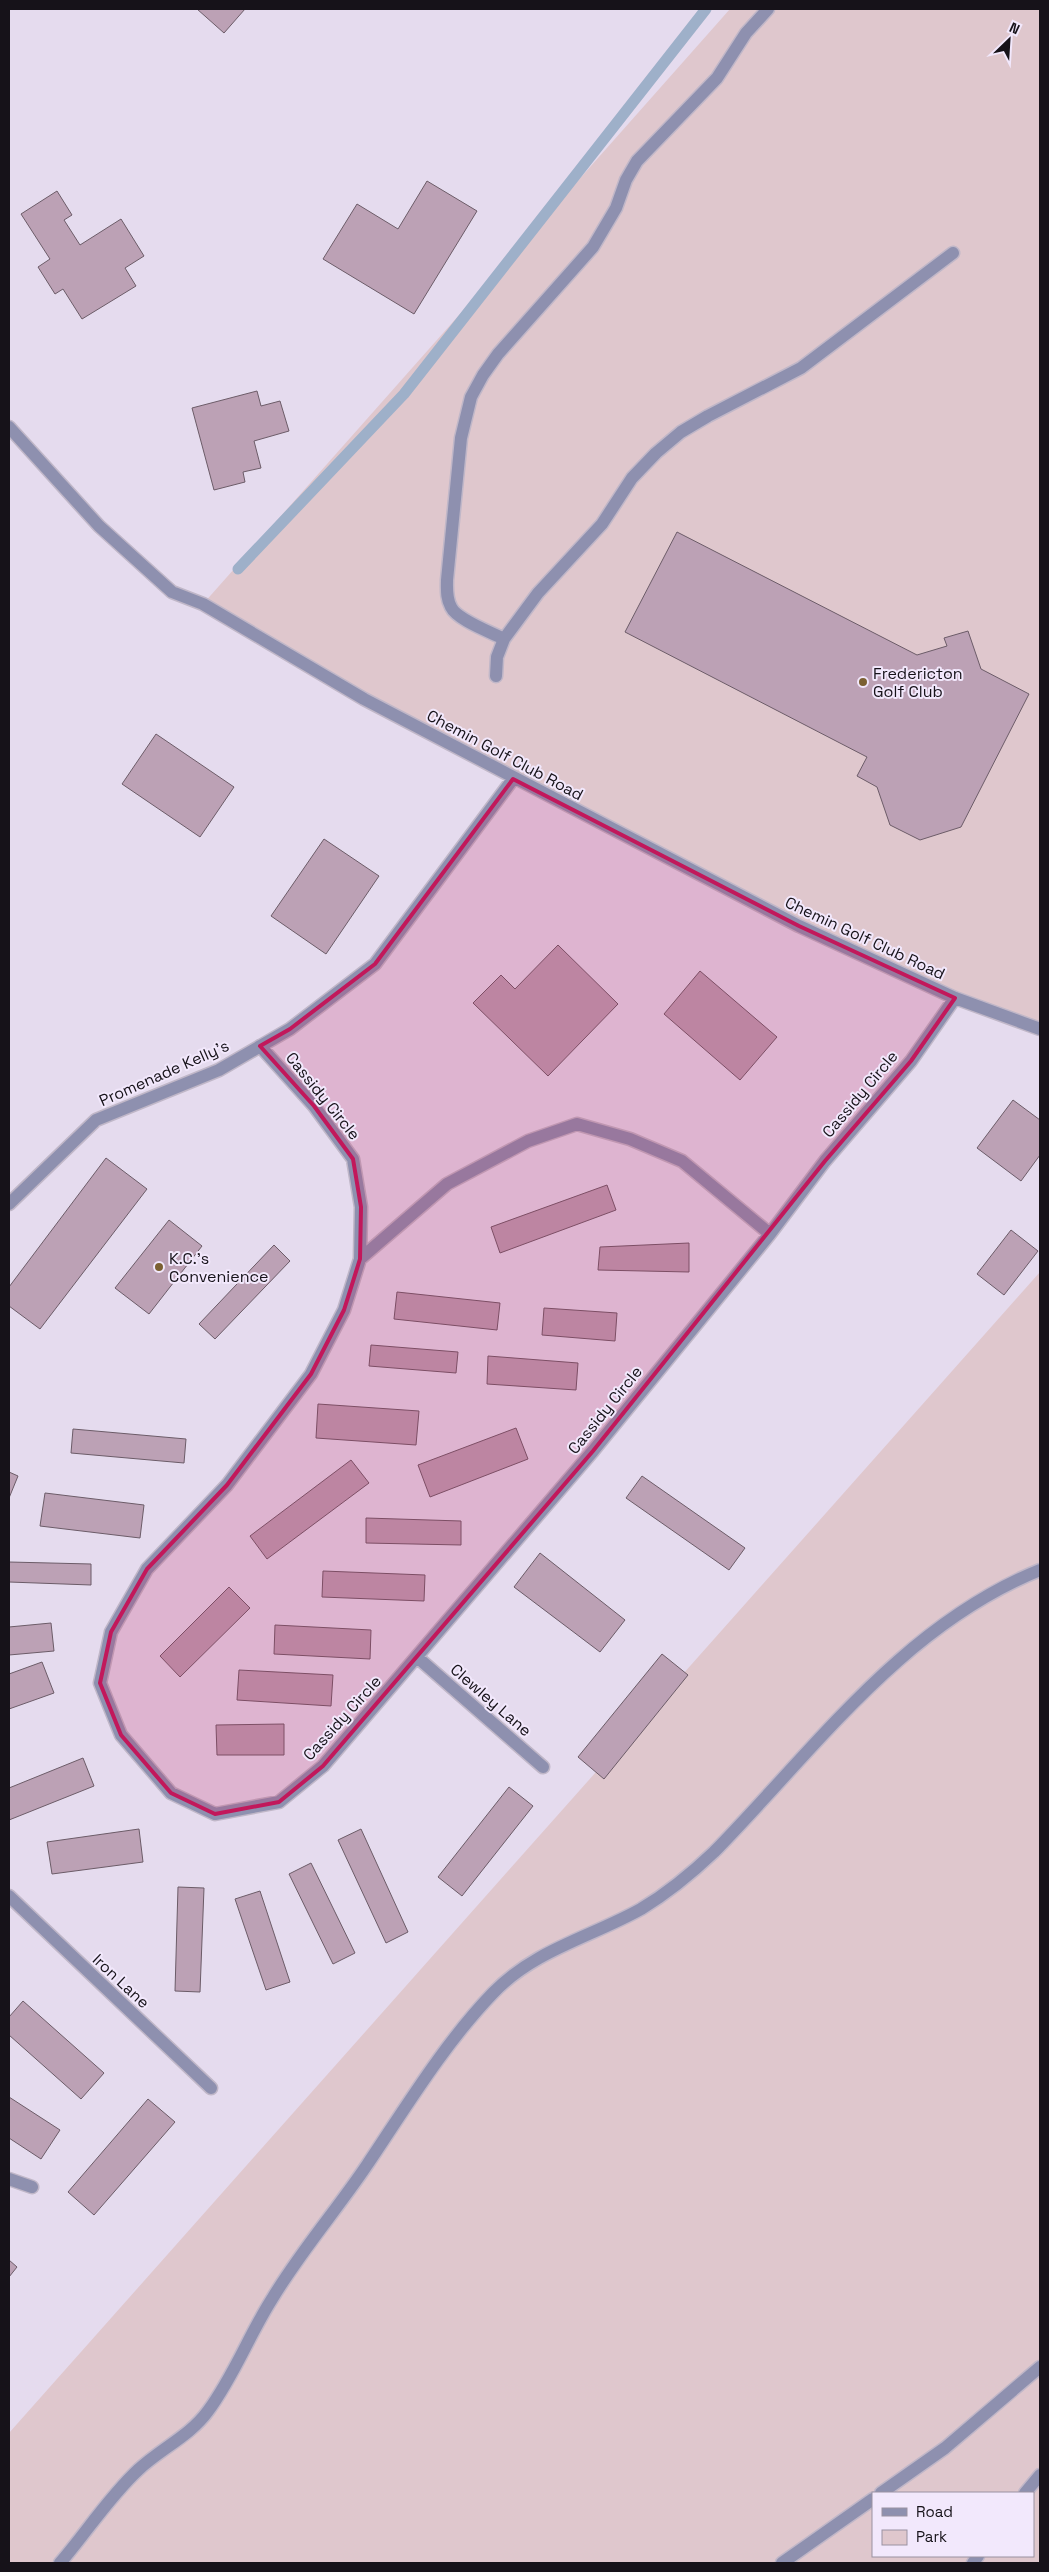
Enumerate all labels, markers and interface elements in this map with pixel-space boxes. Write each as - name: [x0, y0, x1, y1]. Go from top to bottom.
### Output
- north arrow: [984, 15, 1034, 65]
- text: N: [1006, 18, 1023, 38]
- place label: Fredericton Golf Club: [873, 663, 963, 702]
- marker: Fredericton Golf Club: [857, 676, 869, 688]
- street label: Chemin Golf Club Road: [423, 705, 587, 805]
- street label: Chemin Golf Club Road: [782, 892, 948, 984]
- street label: Promenade Kelly's: [96, 1035, 232, 1111]
- street label: Cassidy Circle: [817, 1046, 903, 1142]
- street label: Cassidy Circle: [281, 1048, 365, 1144]
- place label: K.C.'s Convenience: [169, 1248, 269, 1287]
- marker: K.C.'s Convenience: [153, 1261, 165, 1273]
- street label: Cassidy Circle: [563, 1362, 647, 1458]
- street label: Clewley Lane: [446, 1659, 536, 1741]
- street label: Cassidy Circle: [298, 1671, 386, 1765]
- street label: Iron Lane: [88, 1949, 154, 2013]
- legend: [872, 2492, 1034, 2557]
- text: Road: [916, 2502, 953, 2521]
- text: Park: [916, 2527, 947, 2546]

